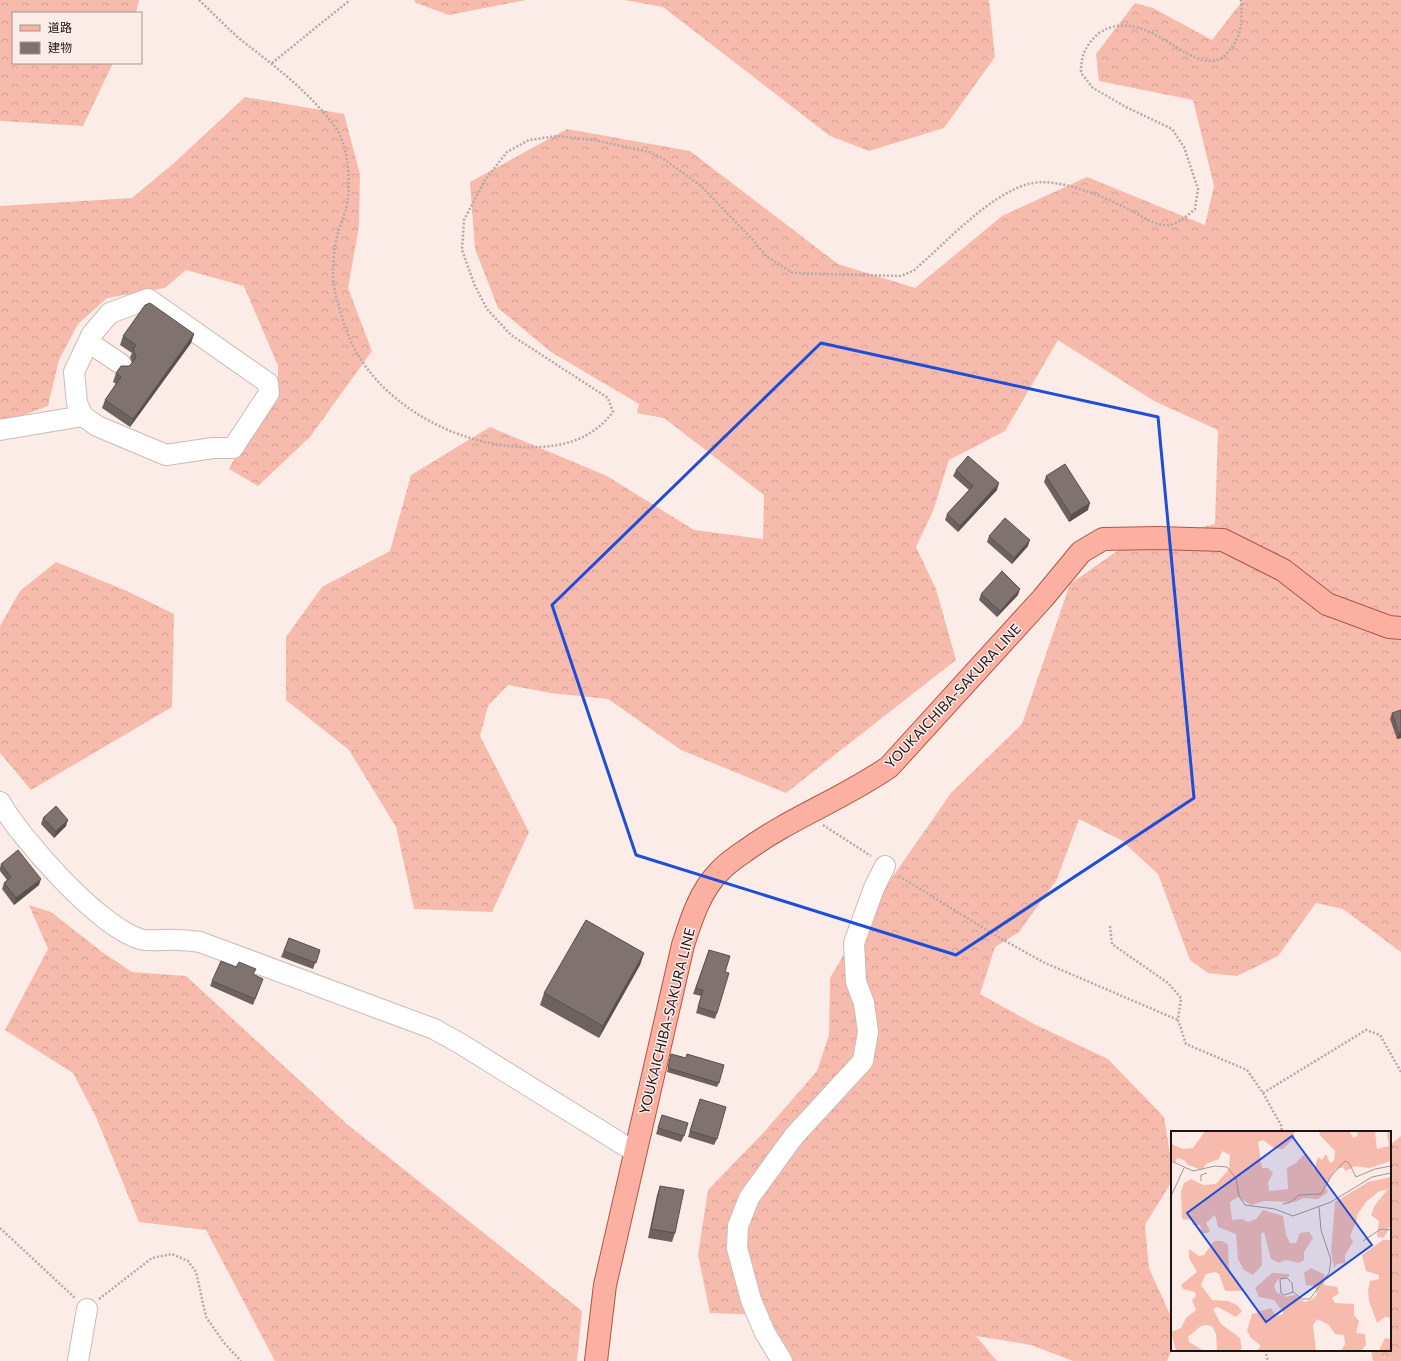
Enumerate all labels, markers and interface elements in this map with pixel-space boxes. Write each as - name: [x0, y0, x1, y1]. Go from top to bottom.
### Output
- legend: [12, 12, 142, 64]
- text: 道路: [48, 20, 72, 34]
- text: 建物: [48, 40, 72, 54]
- street label: YOUKAICHIBA-SAKURA LINE: [881, 620, 1024, 771]
- street label: YOUKAICHIBA-SAKURA LINE: [635, 926, 698, 1116]
- inset map: [1171, 1131, 1391, 1351]

